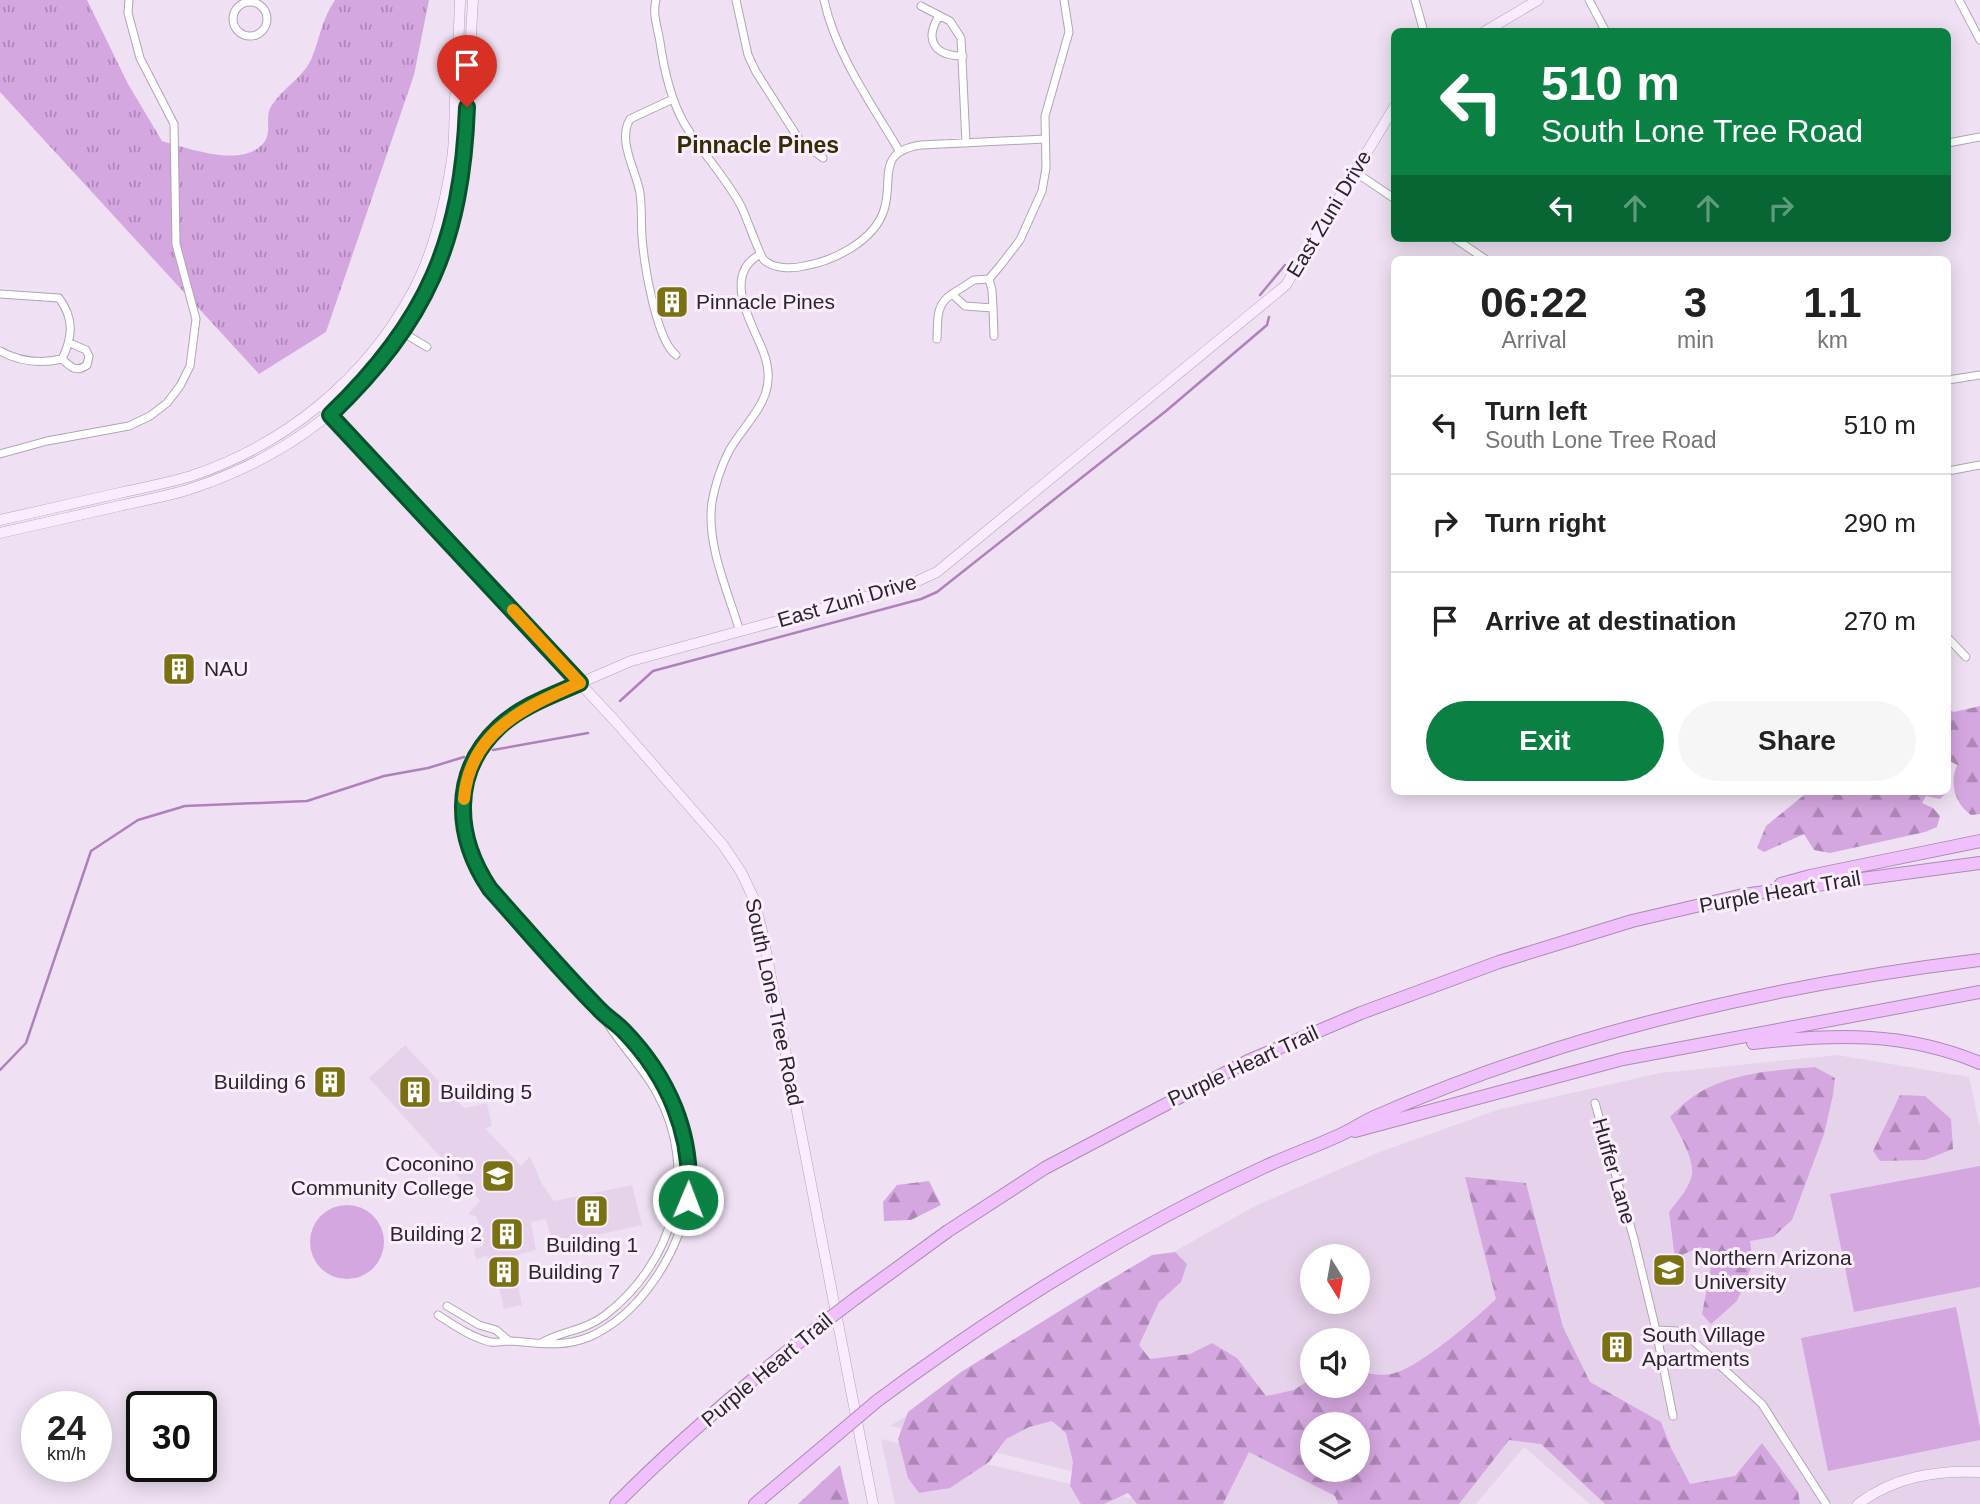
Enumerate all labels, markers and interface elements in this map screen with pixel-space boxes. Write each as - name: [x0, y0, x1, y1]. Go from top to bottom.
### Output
- pin: [437, 35, 497, 107]
- icon: arrive: [448, 46, 486, 84]
- icon: left: [1426, 56, 1517, 147]
- text: 510 m: [1541, 56, 1680, 110]
- text: South Lone Tree Road: [1541, 113, 1863, 149]
- district label: Pinnacle Pines: [677, 132, 839, 158]
- street label: East Zuni Drive: [1282, 146, 1375, 281]
- icon: left: [1543, 189, 1581, 227]
- icon: ahead: [1616, 189, 1654, 227]
- icon: ahead: [1689, 189, 1727, 227]
- icon: right: [1762, 189, 1800, 227]
- text: 06:22: [1480, 279, 1588, 326]
- text: 3: [1684, 279, 1707, 326]
- text: 1.1: [1803, 279, 1862, 326]
- building icon: Pinnacle Pines: [653, 283, 691, 321]
- place label: Pinnacle Pines: [696, 290, 835, 313]
- text: Arrival: [1501, 327, 1567, 353]
- text: min: [1677, 327, 1714, 353]
- text: km: [1817, 327, 1848, 353]
- text: Turn left: [1485, 396, 1587, 426]
- icon: left: [1426, 406, 1464, 444]
- text: 510 m: [1844, 410, 1916, 440]
- text: South Lone Tree Road: [1485, 427, 1716, 453]
- icon: right: [1426, 504, 1464, 542]
- text: Turn right: [1485, 508, 1606, 538]
- text: 290 m: [1844, 508, 1916, 538]
- street label: East Zuni Drive: [775, 570, 919, 631]
- icon: arrive: [1426, 602, 1464, 640]
- text: Arrive at destination: [1485, 606, 1736, 636]
- text: 270 m: [1844, 606, 1916, 636]
- building icon: NAU: [160, 650, 198, 688]
- place label: NAU: [204, 657, 248, 680]
- button: Exit: [1426, 701, 1664, 781]
- button: Share: [1678, 701, 1916, 781]
- street label: Purple Heart Trail: [1697, 866, 1862, 917]
- street label: South Lone Tree Road: [741, 896, 808, 1108]
- street label: Purple Heart Trail: [1164, 1021, 1322, 1110]
- building icon: Building 6: [311, 1063, 349, 1101]
- place label: Building 6: [214, 1070, 306, 1093]
- building icon: Building 5: [396, 1073, 434, 1111]
- place label: Building 5: [440, 1080, 532, 1103]
- street label: Huffer Lane: [1588, 1115, 1641, 1227]
- place label: Coconino Community College: [291, 1152, 474, 1199]
- school or university icon: Coconino Community College: [479, 1157, 517, 1195]
- position arrow: [651, 1163, 725, 1237]
- building icon: Building 1: [573, 1192, 611, 1230]
- building icon: Building 2: [488, 1215, 526, 1253]
- place label: Building 2: [390, 1222, 482, 1245]
- place label: Building 1: [546, 1233, 638, 1256]
- north arrow: [1300, 1244, 1370, 1314]
- map controls: [1300, 1244, 1370, 1482]
- place label: Northern Arizona University: [1694, 1246, 1852, 1293]
- school or university icon: Northern Arizona University: [1650, 1251, 1688, 1289]
- building icon: Building 7: [485, 1253, 523, 1291]
- place label: Building 7: [528, 1260, 620, 1283]
- street label: Purple Heart Trail: [697, 1308, 837, 1431]
- place label: South Village Apartments: [1642, 1323, 1765, 1370]
- button: sound: [1300, 1328, 1370, 1398]
- building icon: South Village Apartments: [1598, 1328, 1636, 1366]
- speed limit sign: 30: [126, 1391, 217, 1482]
- text: 24: [47, 1408, 86, 1447]
- button: layers: [1300, 1412, 1370, 1482]
- text: km/h: [47, 1444, 86, 1464]

